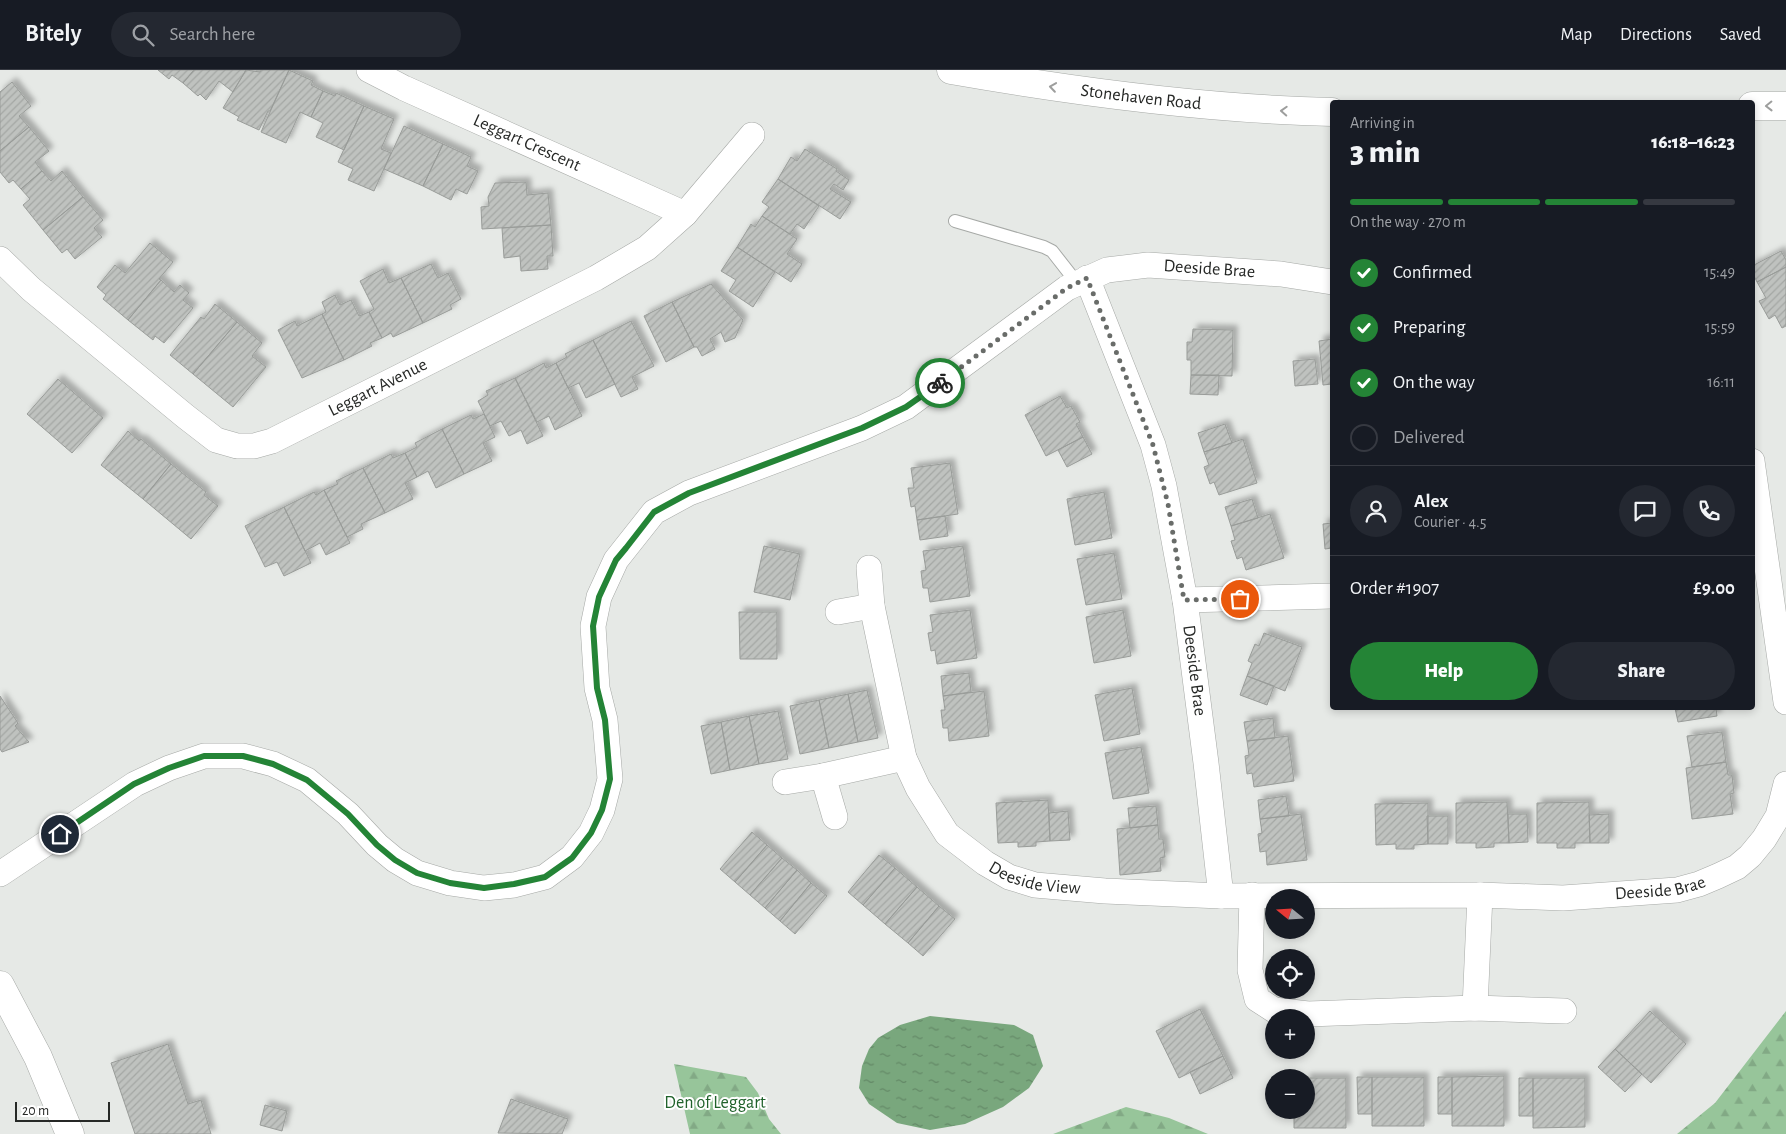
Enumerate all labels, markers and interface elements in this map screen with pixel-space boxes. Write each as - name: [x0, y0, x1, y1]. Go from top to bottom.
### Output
- search box: [111, 12, 461, 57]
- icon: search: [129, 21, 157, 49]
- text: Bitely: [25, 22, 81, 46]
- text: Search here: [169, 25, 255, 44]
- text: Map: [1561, 26, 1592, 44]
- text: Directions: [1620, 26, 1692, 44]
- text: Saved: [1720, 26, 1761, 44]
- one-way arrow: [1048, 82, 1056, 93]
- street label: Stonehaven Road: [1079, 82, 1202, 113]
- one-way arrow: [1765, 101, 1773, 111]
- one-way arrow: [1280, 105, 1288, 116]
- street label: Leggart Crescent: [470, 111, 583, 175]
- text: Arriving in: [1350, 115, 1415, 131]
- text: 16:18–16:23: [1651, 133, 1735, 152]
- text: 3 min: [1350, 136, 1420, 168]
- text: On the way · 270 m: [1350, 214, 1466, 230]
- street label: Deeside Brae: [1163, 257, 1256, 281]
- icon: check: [1350, 259, 1378, 287]
- text: Confirmed: [1393, 263, 1472, 282]
- text: 15:49: [1704, 264, 1735, 280]
- icon: check: [1350, 314, 1378, 342]
- text: Preparing: [1393, 318, 1466, 337]
- text: 15:59: [1705, 319, 1735, 335]
- street label: Leggart Avenue: [326, 355, 430, 420]
- courier: [915, 358, 965, 408]
- icon: bike: [926, 369, 954, 397]
- icon: check: [1350, 369, 1378, 397]
- text: On the way: [1393, 373, 1475, 392]
- text: 16:11: [1707, 374, 1735, 390]
- text: Delivered: [1393, 428, 1465, 447]
- button: person: [1350, 485, 1402, 537]
- button: chat: [1619, 485, 1671, 537]
- button: phone: [1683, 485, 1735, 537]
- text: Alex: [1414, 492, 1448, 511]
- text: Courier · 4.5: [1414, 514, 1486, 530]
- pin: [1219, 578, 1261, 620]
- text: Order #1907: [1350, 579, 1439, 598]
- text: £9.00: [1693, 579, 1735, 598]
- icon: bag: [1226, 585, 1254, 613]
- street label: Deeside Brae: [1179, 624, 1209, 717]
- button: Help: [1350, 642, 1538, 700]
- button: Share: [1548, 642, 1735, 700]
- pin: [39, 813, 81, 855]
- icon: home: [46, 820, 74, 848]
- street label: Deeside View: [985, 858, 1081, 898]
- street label: Deeside Brae: [1614, 873, 1709, 903]
- north arrow: [1265, 889, 1315, 939]
- map controls: [1265, 889, 1315, 1119]
- button: locate: [1265, 949, 1315, 999]
- button: +: [1265, 1009, 1315, 1059]
- button: −: [1265, 1069, 1315, 1119]
- park label: Den of Leggart: [664, 1094, 766, 1112]
- scale bar: [15, 1099, 110, 1122]
- text: 20 m: [22, 1104, 49, 1118]

